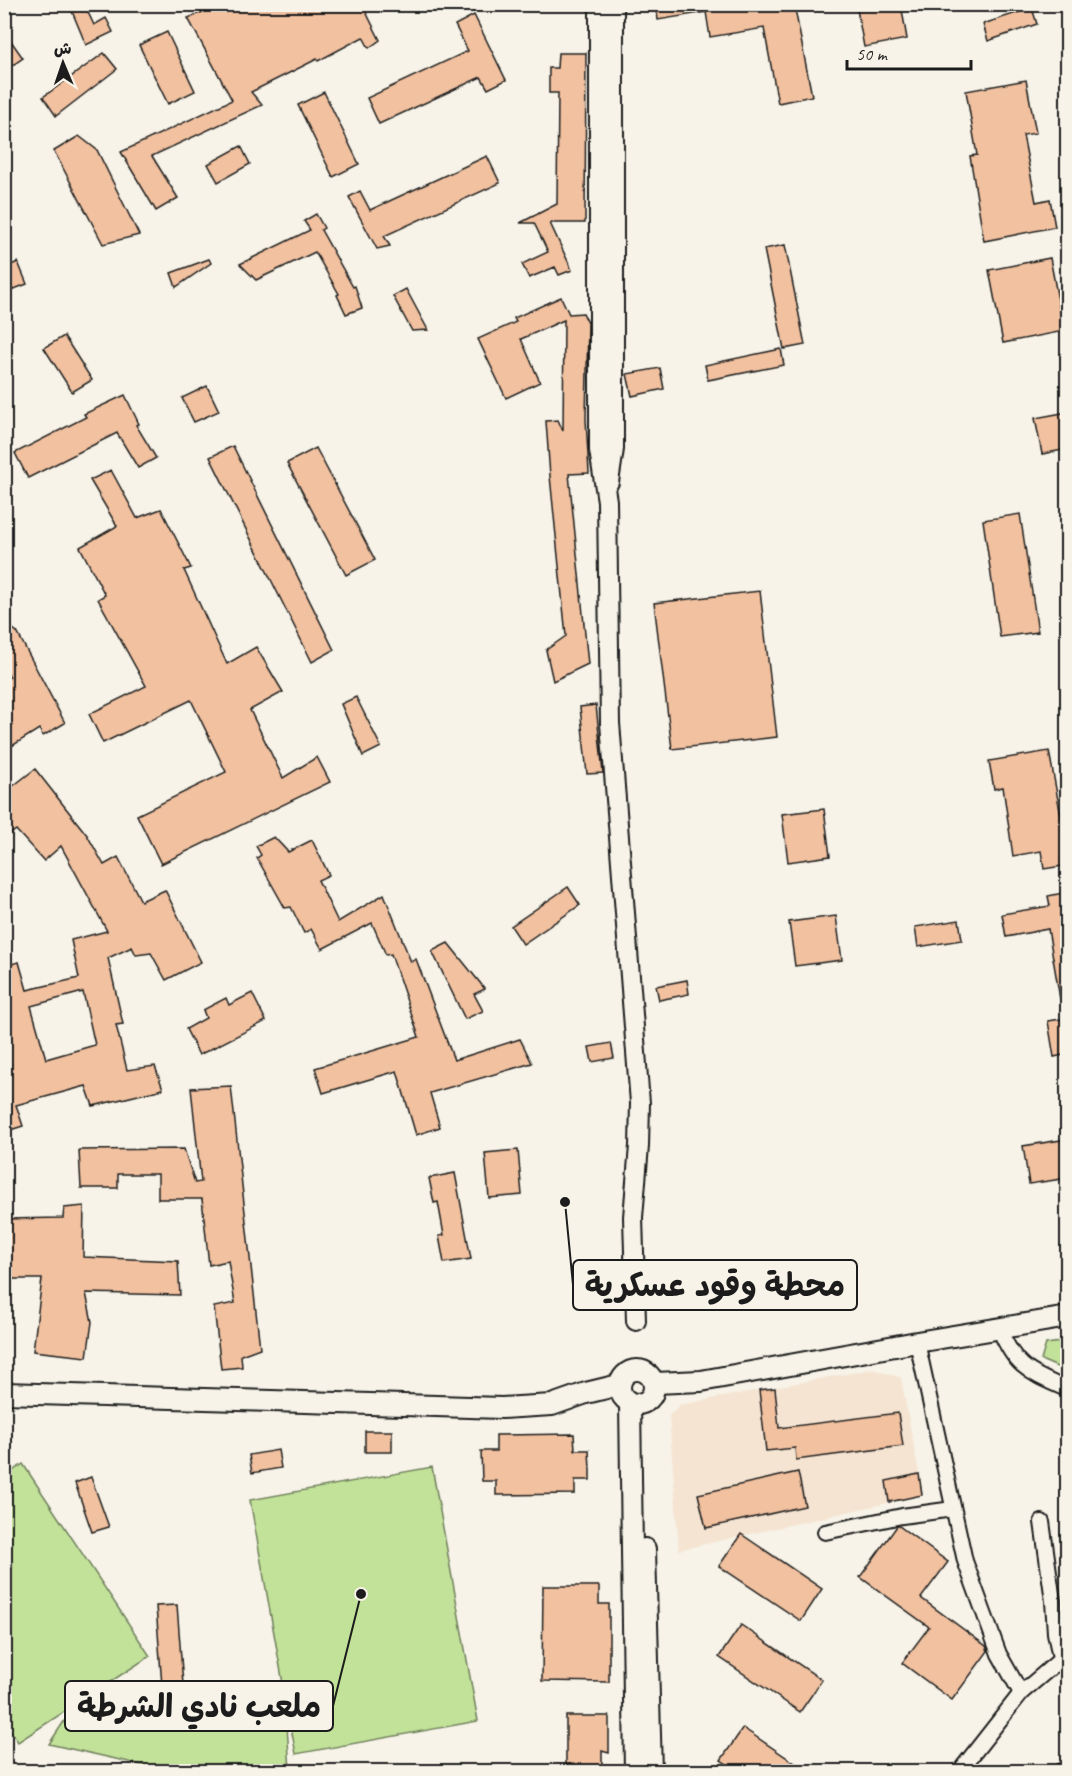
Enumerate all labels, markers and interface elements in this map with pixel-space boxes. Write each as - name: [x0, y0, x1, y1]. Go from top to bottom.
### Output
- north arrow: [33, 33, 93, 93]
- scale bar: [847, 33, 972, 71]
- text: ش: [53, 39, 72, 59]
- text: 50 m: [856, 43, 889, 65]
- callout: محطة وقود عسكرية: [573, 1260, 857, 1310]
- text: محطة وقود عسكرية: [585, 1265, 845, 1306]
- callout: ملعب نادي الشرطة: [65, 1681, 333, 1731]
- text: ملعب نادي الشرطة: [77, 1686, 321, 1730]

